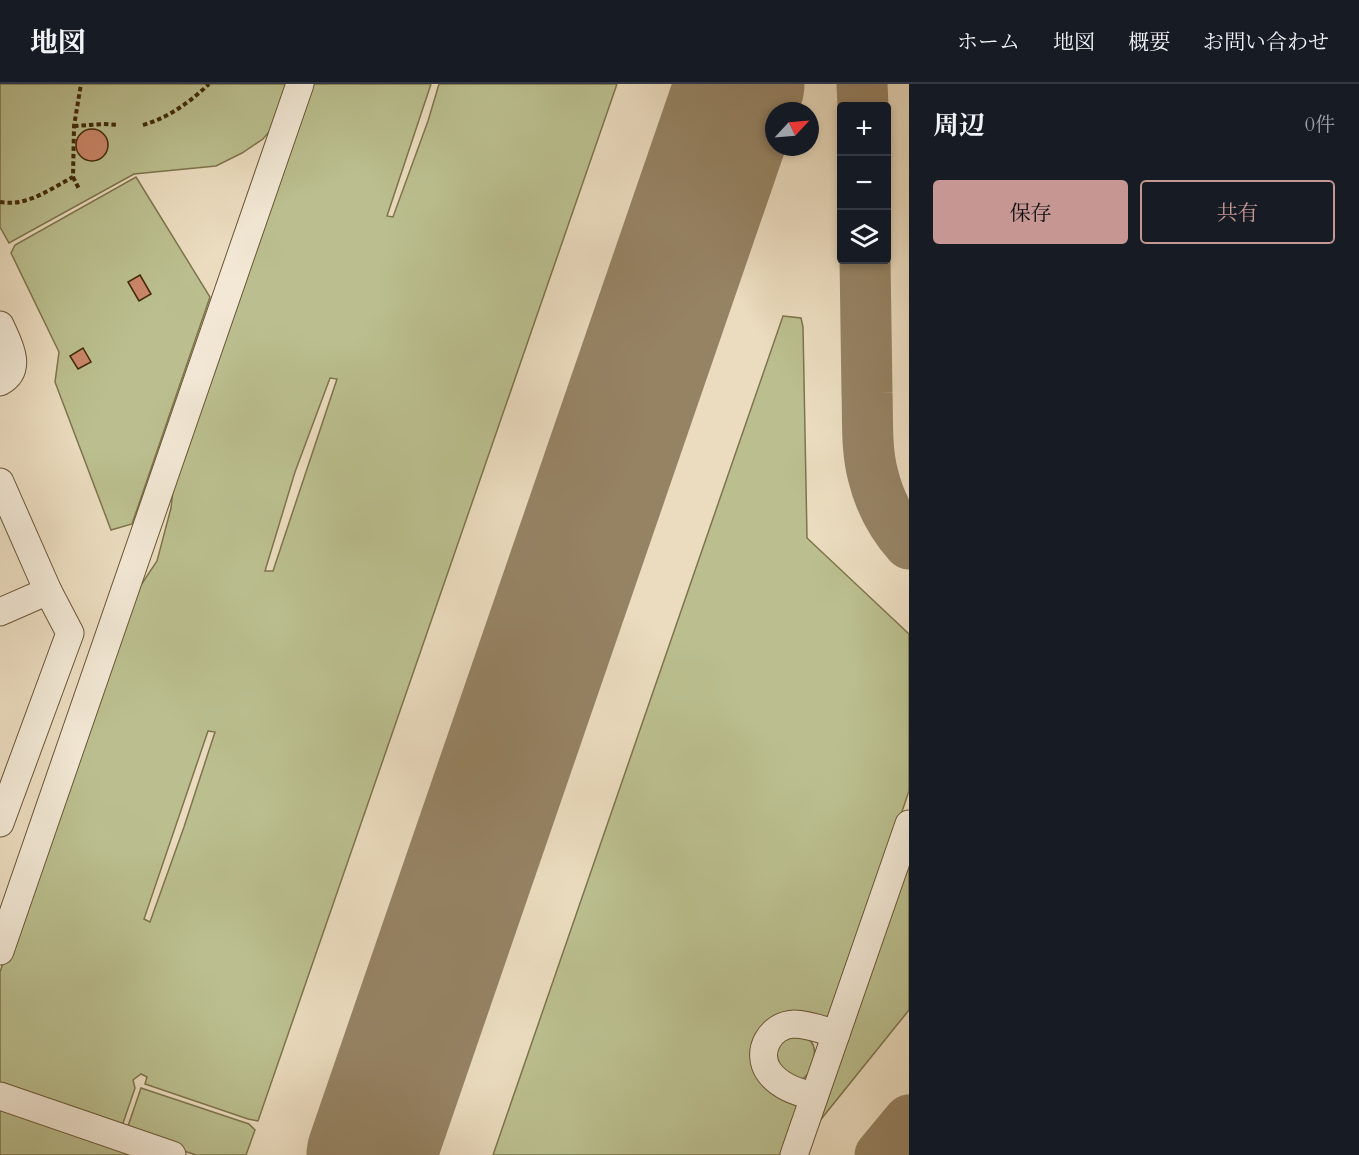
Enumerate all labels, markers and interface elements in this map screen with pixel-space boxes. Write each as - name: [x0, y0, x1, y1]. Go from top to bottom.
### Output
- text: 地図: [30, 24, 86, 62]
- text: ホーム: [957, 28, 1020, 57]
- text: 地図: [1053, 28, 1095, 57]
- text: 概要: [1128, 28, 1170, 57]
- text: お問い合わせ: [1203, 28, 1329, 57]
- north arrow: [765, 102, 819, 156]
- map controls: [837, 102, 891, 264]
- button: +: [837, 102, 891, 156]
- text: 周辺: [933, 108, 985, 143]
- text: 0件: [1305, 111, 1335, 138]
- button: −: [837, 156, 891, 210]
- button: 保存: [933, 180, 1128, 244]
- button: 共有: [1140, 180, 1335, 244]
- button: layers: [837, 210, 891, 264]

